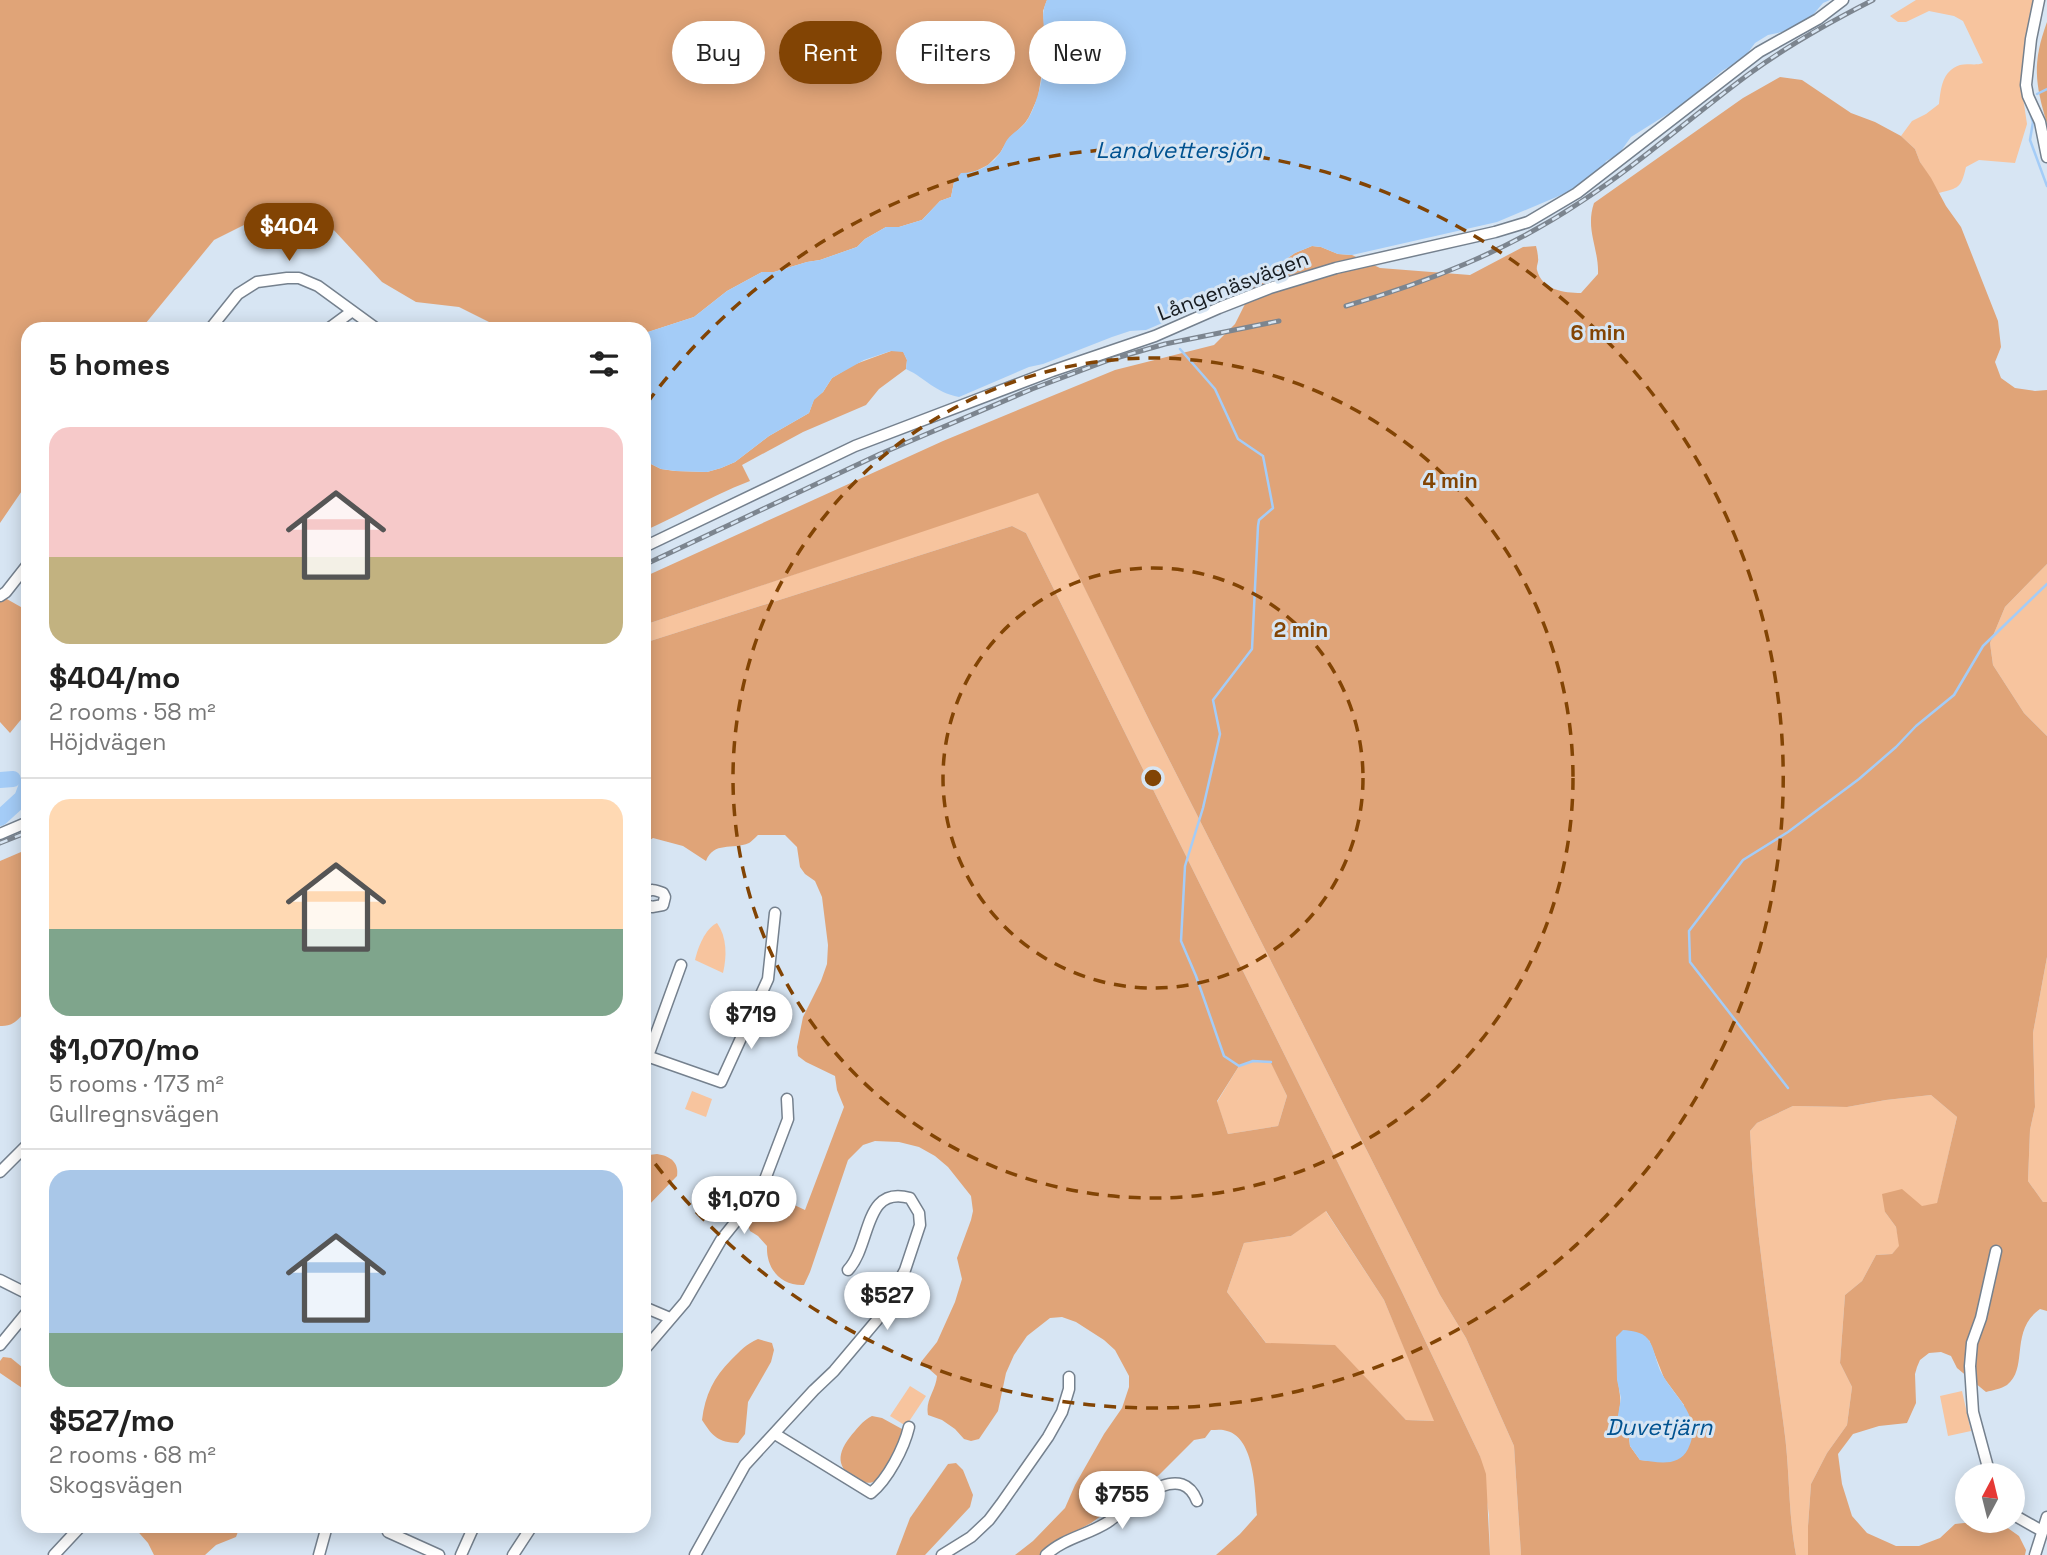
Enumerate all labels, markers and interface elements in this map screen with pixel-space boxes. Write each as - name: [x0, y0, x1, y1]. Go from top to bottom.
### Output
- chip: Buy: [672, 21, 765, 84]
- chip: Rent: [779, 21, 882, 84]
- chip: Filters: [896, 21, 1015, 84]
- chip: New: [1029, 21, 1126, 84]
- water label: Landvettersjön: [1096, 135, 1263, 165]
- pin: $404: [248, 204, 330, 263]
- text: $404: [260, 211, 318, 241]
- street label: Långenäsvägen: [1154, 244, 1312, 327]
- text: 6 min: [1571, 319, 1625, 346]
- text: 5 homes: [49, 345, 170, 384]
- icon: filters: [585, 345, 623, 383]
- text: 4 min: [1422, 467, 1478, 494]
- icon: home: [273, 472, 399, 598]
- text: 2 min: [1274, 616, 1328, 643]
- text: $404/mo: [49, 658, 180, 697]
- text: 2 rooms · 58 m²: [49, 697, 216, 727]
- text: Höjdvägen: [49, 727, 166, 757]
- centre of rings: [1141, 766, 1165, 790]
- icon: home: [273, 844, 399, 970]
- pin: $719: [710, 992, 792, 1051]
- text: $719: [725, 999, 777, 1029]
- text: $1,070/mo: [49, 1030, 200, 1069]
- text: 5 rooms · 173 m²: [49, 1069, 224, 1099]
- text: Gullregnsvägen: [49, 1099, 219, 1129]
- pin: $1,070: [687, 1176, 801, 1236]
- text: $1,070: [708, 1184, 780, 1214]
- icon: home: [273, 1215, 399, 1341]
- pin: $527: [846, 1272, 928, 1332]
- text: $527: [860, 1280, 914, 1310]
- text: $527/mo: [49, 1401, 175, 1440]
- water label: Duvetjärn: [1606, 1412, 1713, 1442]
- text: 2 rooms · 68 m²: [49, 1440, 216, 1470]
- north arrow: [1955, 1463, 2025, 1533]
- map controls: [1955, 1463, 2025, 1533]
- text: Skogsvägen: [49, 1470, 183, 1500]
- pin: $755: [1081, 1472, 1163, 1531]
- text: $755: [1095, 1479, 1149, 1509]

